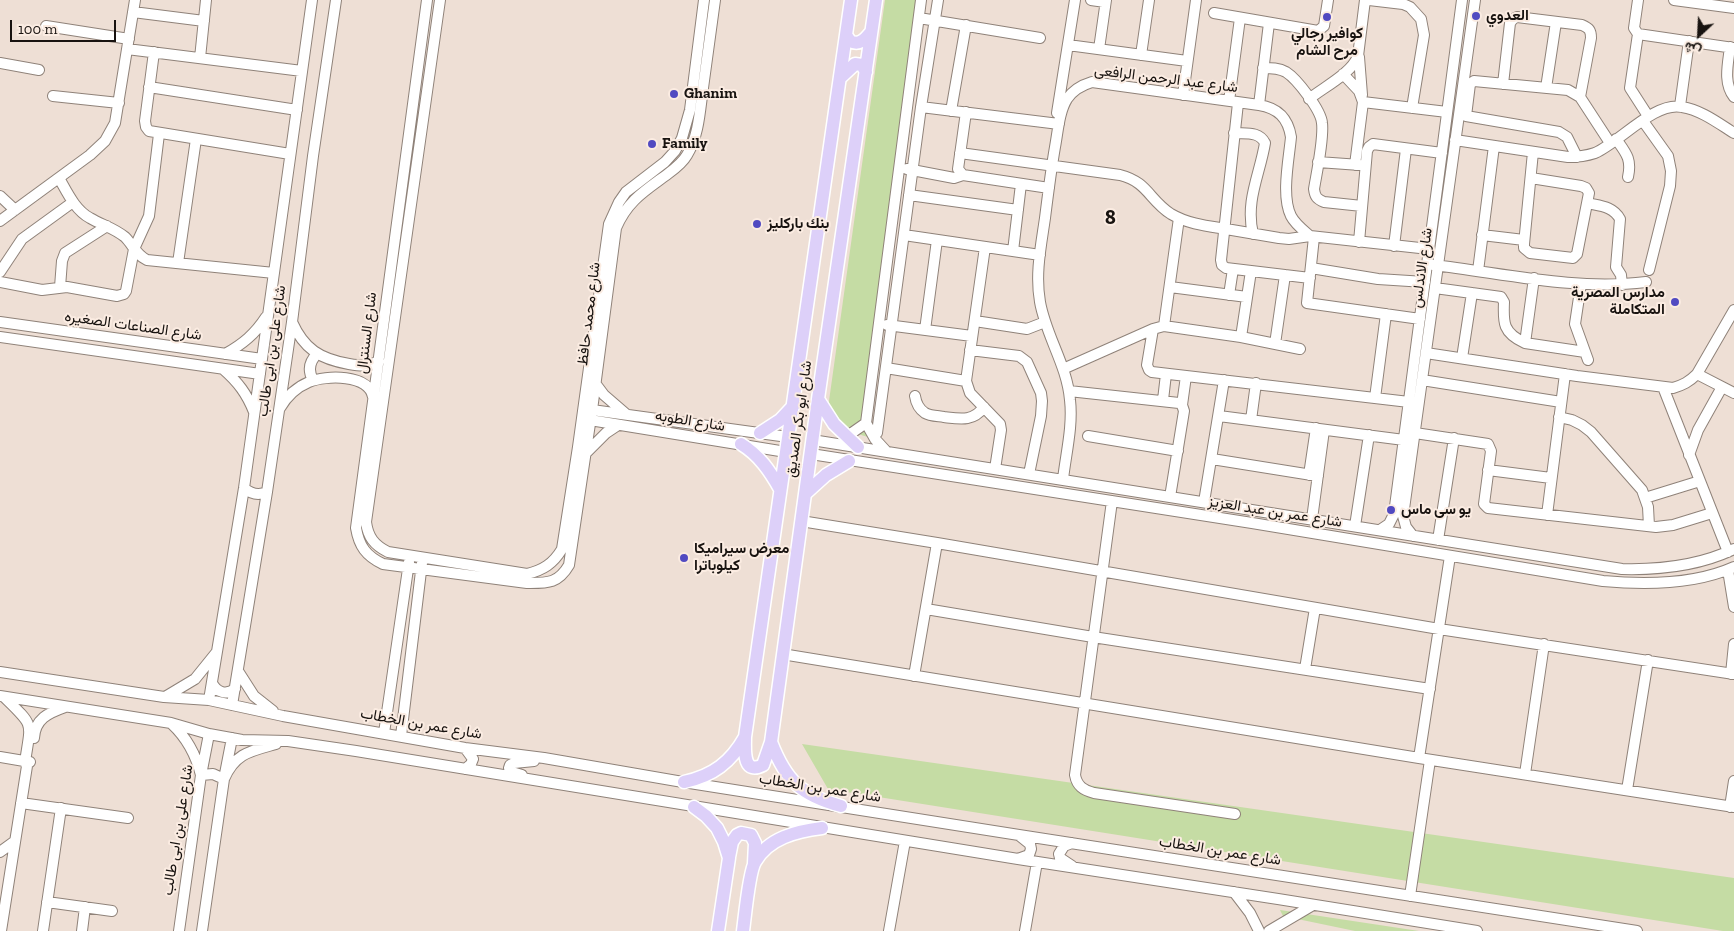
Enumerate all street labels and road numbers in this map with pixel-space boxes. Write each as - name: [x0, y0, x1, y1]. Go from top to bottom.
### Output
- street label: شارع عبد الرحمن الرافعى: [1093, 61, 1239, 97]
- street label: شارع الاندلس: [1407, 227, 1437, 309]
- street label: شارع محمد حافظ: [574, 261, 604, 367]
- street label: شارع على بن ابى طالب: [254, 284, 290, 418]
- street label: شارع السنترال: [353, 291, 381, 375]
- street label: شارع الصناعات الصغيره: [63, 307, 203, 345]
- street label: شارع ابو بكر الصديق: [782, 359, 816, 479]
- street label: شارع الطوبه: [654, 407, 726, 435]
- street label: شارع عمر بن عبد العزيز: [1207, 493, 1343, 531]
- street label: شارع عمر بن الخطاب: [359, 704, 483, 744]
- street label: شارع على بن ابى طالب: [159, 763, 197, 897]
- street label: شارع عمر بن الخطاب: [758, 769, 882, 807]
- street label: شارع عمر بن الخطاب: [1158, 832, 1282, 870]

